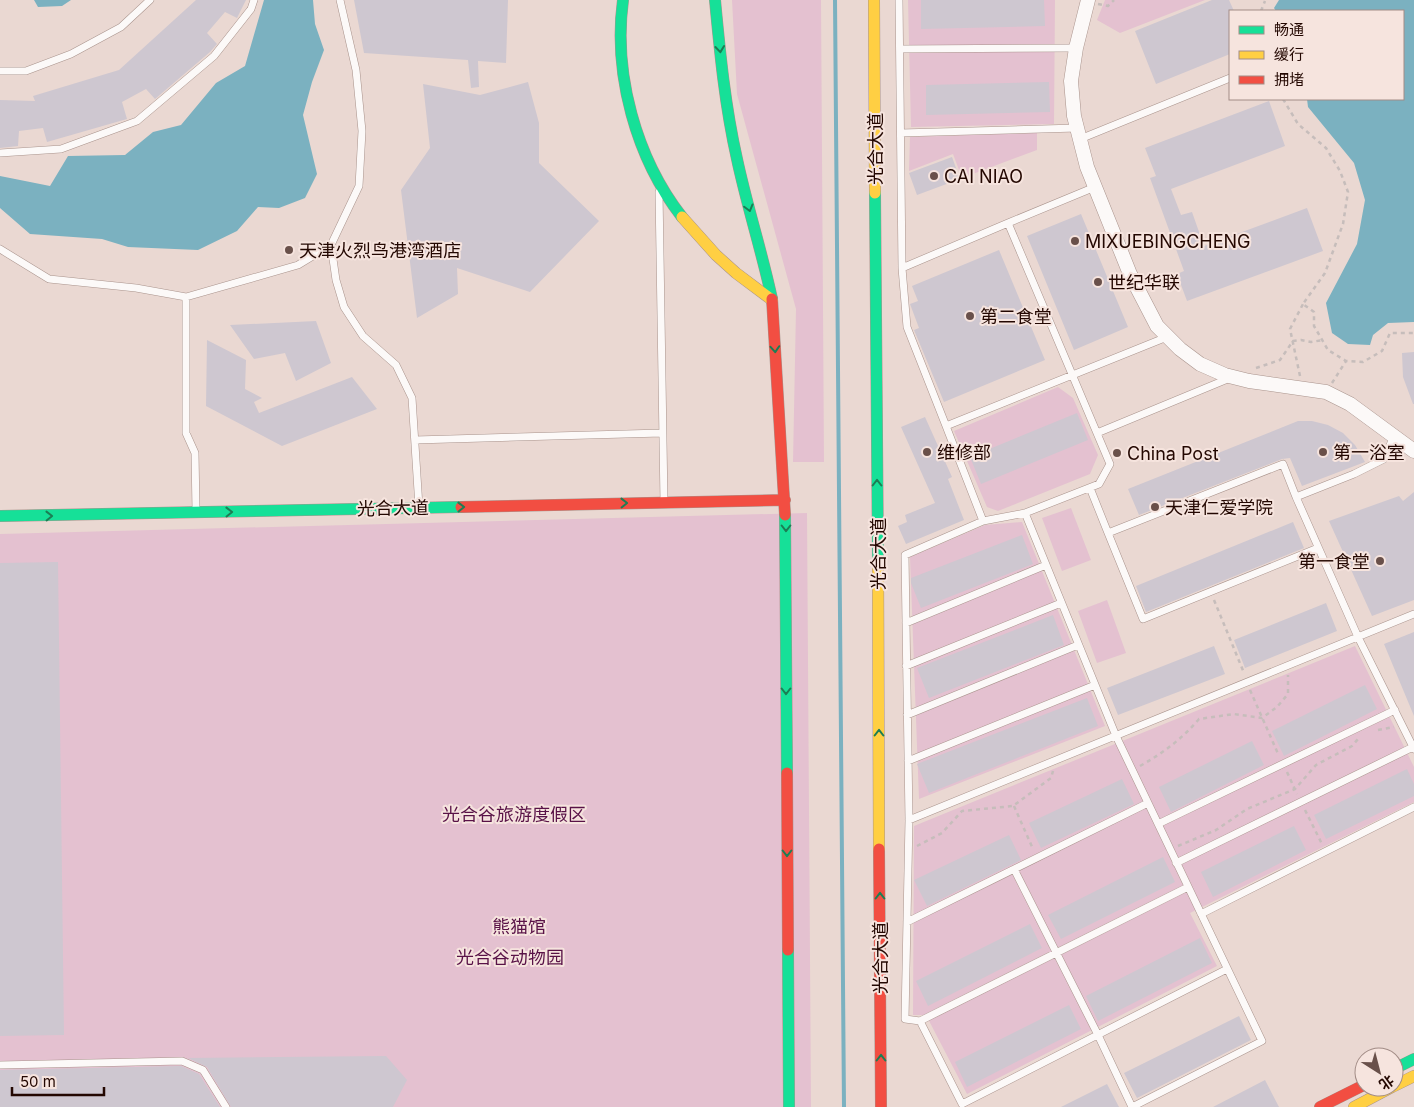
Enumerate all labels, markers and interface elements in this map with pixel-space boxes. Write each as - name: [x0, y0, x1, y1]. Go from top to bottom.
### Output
- legend: [1229, 10, 1404, 100]
- text: 畅通: [1274, 20, 1304, 39]
- one-way arrow: [714, 45, 725, 53]
- text: 缓行: [1274, 45, 1304, 64]
- text: 拥堵: [1274, 70, 1304, 89]
- street label: 光合大道: [865, 113, 886, 185]
- place label: CAI NIAO: [944, 166, 1023, 187]
- marker: CAI NIAO: [928, 170, 940, 182]
- one-way arrow: [743, 204, 754, 213]
- place label: MIXUEBINGCHENG: [1085, 231, 1251, 252]
- marker: MIXUEBINGCHENG: [1069, 235, 1081, 247]
- place label: 天津火烈鸟港湾酒店: [299, 240, 461, 261]
- marker: 天津火烈鸟港湾酒店: [283, 244, 295, 256]
- place label: 世纪华联: [1108, 272, 1180, 293]
- marker: 世纪华联: [1092, 276, 1104, 288]
- place label: 第二食堂: [980, 306, 1052, 327]
- marker: 第二食堂: [964, 310, 976, 322]
- one-way arrow: [770, 345, 781, 353]
- place label: 维修部: [937, 442, 991, 463]
- place label: 第一浴室: [1333, 442, 1405, 463]
- place label: China Post: [1127, 443, 1219, 464]
- marker: 维修部: [921, 446, 933, 458]
- marker: 第一浴室: [1317, 446, 1329, 458]
- marker: China Post: [1111, 447, 1123, 459]
- one-way arrow: [872, 479, 882, 487]
- street label: 光合大道: [357, 497, 429, 519]
- place label: 天津仁爱学院: [1165, 497, 1273, 518]
- one-way arrow: [620, 498, 628, 508]
- marker: 天津仁爱学院: [1149, 501, 1161, 513]
- one-way arrow: [458, 502, 465, 512]
- one-way arrow: [225, 507, 233, 518]
- one-way arrow: [45, 511, 53, 521]
- street label: 光合大道: [868, 518, 889, 590]
- one-way arrow: [781, 525, 791, 533]
- place label: 第一食堂: [1298, 551, 1370, 572]
- marker: 第一食堂: [1374, 555, 1386, 567]
- one-way arrow: [781, 688, 791, 695]
- one-way arrow: [874, 729, 884, 737]
- park label: 光合谷旅游度假区: [442, 804, 586, 825]
- one-way arrow: [782, 850, 792, 858]
- one-way arrow: [875, 892, 885, 900]
- park label: 熊猫馆: [492, 916, 546, 937]
- street label: 光合大道: [870, 922, 891, 994]
- park label: 光合谷动物园: [456, 947, 564, 968]
- north arrow: [1354, 1047, 1404, 1097]
- one-way arrow: [876, 1054, 886, 1062]
- scale bar: [12, 1064, 105, 1096]
- text: 50 m: [20, 1072, 56, 1091]
- text: 北: [1376, 1072, 1398, 1094]

